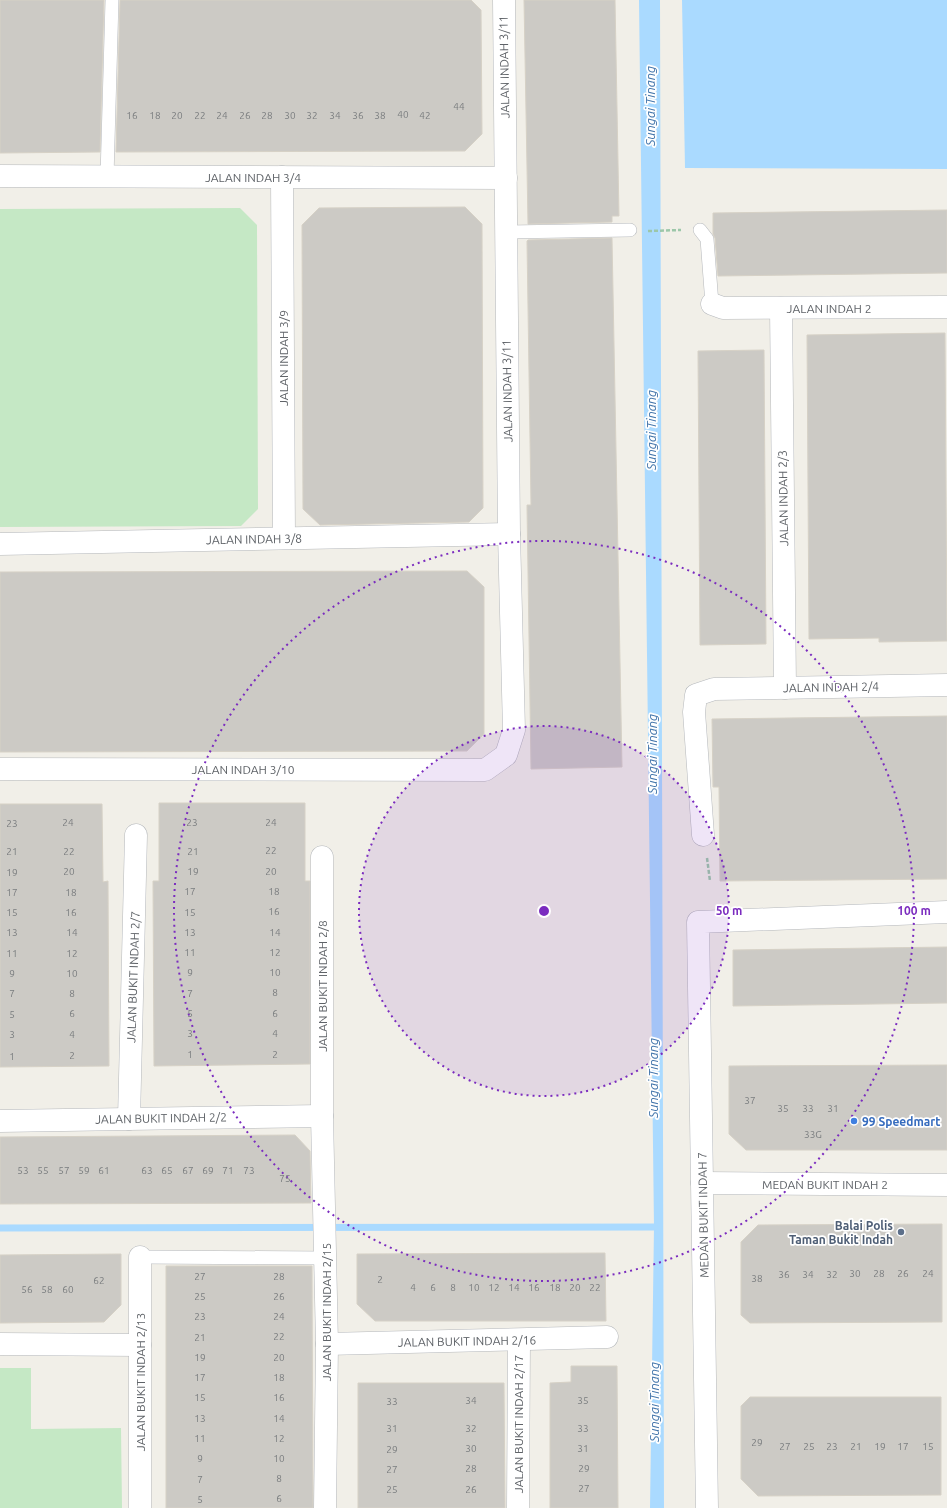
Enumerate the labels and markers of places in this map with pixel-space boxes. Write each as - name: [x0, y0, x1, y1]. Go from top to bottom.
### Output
- centre of rings: [537, 904, 551, 918]
- place label: 99 Speedmart: [862, 1115, 940, 1128]
- marker: 99 Speedmart: [849, 1116, 859, 1126]
- place label: Balai Polis Taman Bukit Indah: [789, 1219, 893, 1246]
- marker: Balai Polis Taman Bukit Indah: [896, 1227, 906, 1237]

